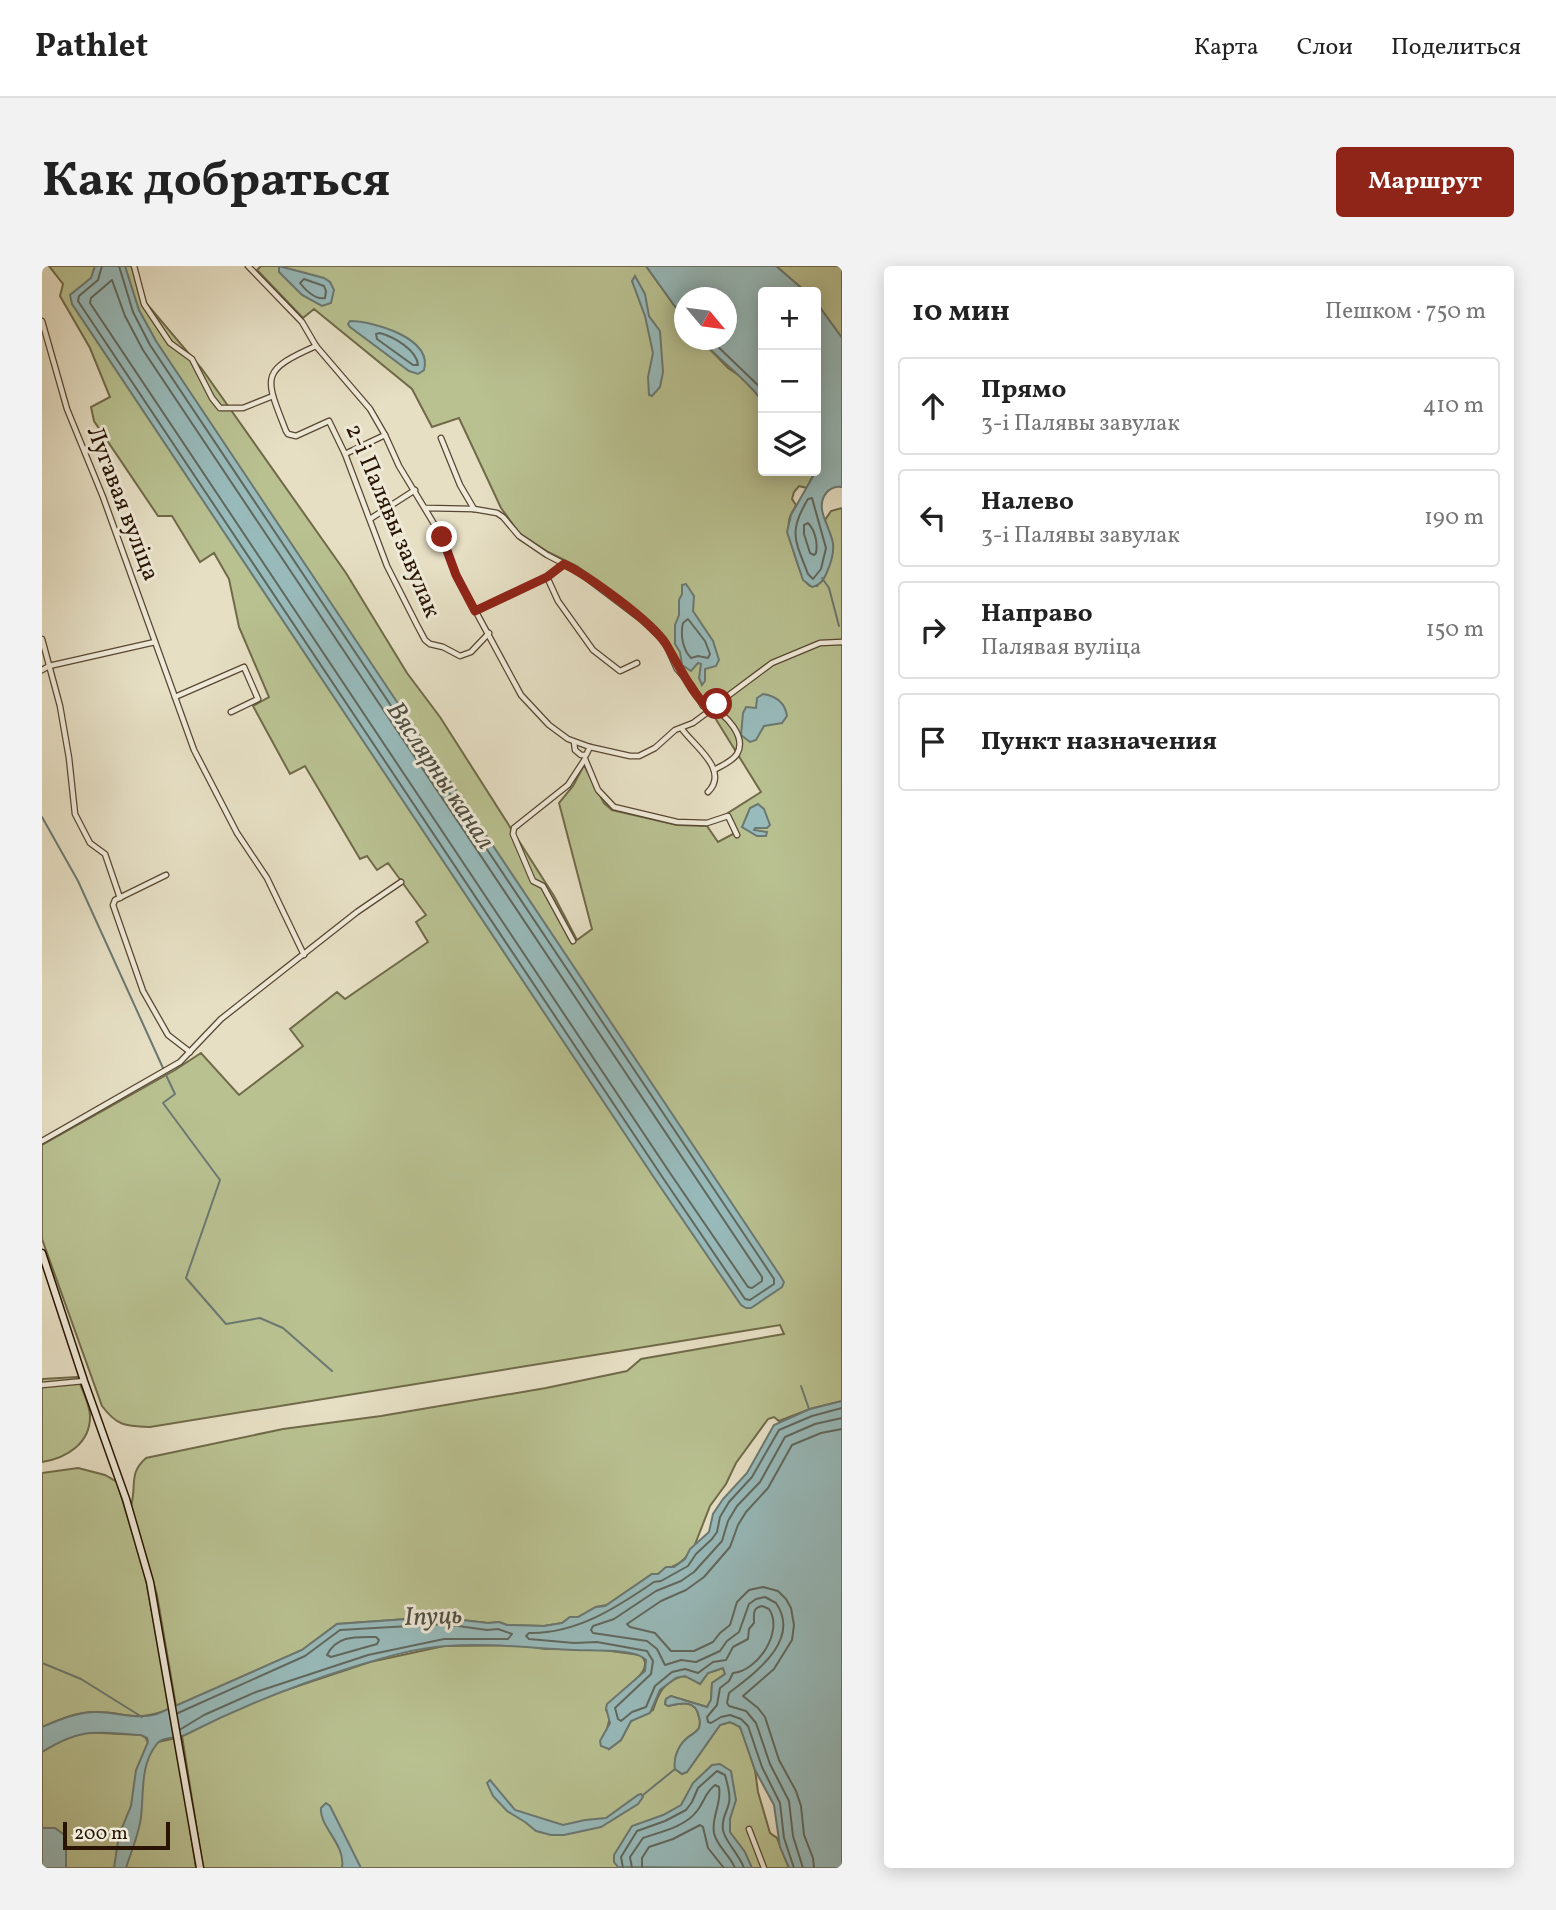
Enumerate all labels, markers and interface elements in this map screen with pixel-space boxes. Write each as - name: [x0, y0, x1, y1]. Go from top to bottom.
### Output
- text: Pathlet: [35, 25, 148, 71]
- text: Карта: [1194, 31, 1259, 65]
- text: Слои: [1297, 31, 1353, 65]
- text: Поделиться: [1391, 31, 1521, 65]
- button: Маршрут: [1336, 147, 1514, 217]
- text: Как добраться: [42, 148, 390, 217]
- north arrow: [674, 287, 737, 350]
- map controls: [758, 287, 821, 476]
- button: +: [758, 287, 821, 350]
- text: 10 мин: [912, 291, 1010, 333]
- text: Пешком · 750 m: [1325, 296, 1486, 328]
- button: −: [758, 350, 821, 413]
- text: Прямо: [981, 372, 1066, 408]
- icon: ahead: [914, 387, 952, 425]
- text: 410 m: [1423, 390, 1484, 422]
- text: 3-і Палявы завулак: [981, 408, 1180, 440]
- button: layers: [758, 413, 821, 476]
- street label: 2-і Палявы завулак: [336, 419, 448, 624]
- street label: Лугавая вуліца: [77, 422, 167, 586]
- text: Налево: [981, 484, 1074, 520]
- icon: left: [914, 499, 952, 537]
- text: 190 m: [1424, 502, 1484, 534]
- text: 3-і Палявы завулак: [981, 520, 1180, 552]
- route end: [426, 521, 457, 552]
- text: Направо: [981, 596, 1093, 632]
- icon: right: [914, 611, 952, 649]
- text: 150 m: [1426, 614, 1484, 646]
- text: Палявая вуліца: [981, 632, 1141, 664]
- route start: [701, 688, 732, 719]
- water label: Вяслярны канал: [377, 695, 503, 857]
- icon: arrive: [914, 723, 952, 761]
- text: Пункт назначения: [981, 724, 1217, 760]
- water label: Іпуць: [403, 1598, 463, 1636]
- scale bar: [63, 1819, 170, 1851]
- text: 200 m: [74, 1821, 128, 1847]

